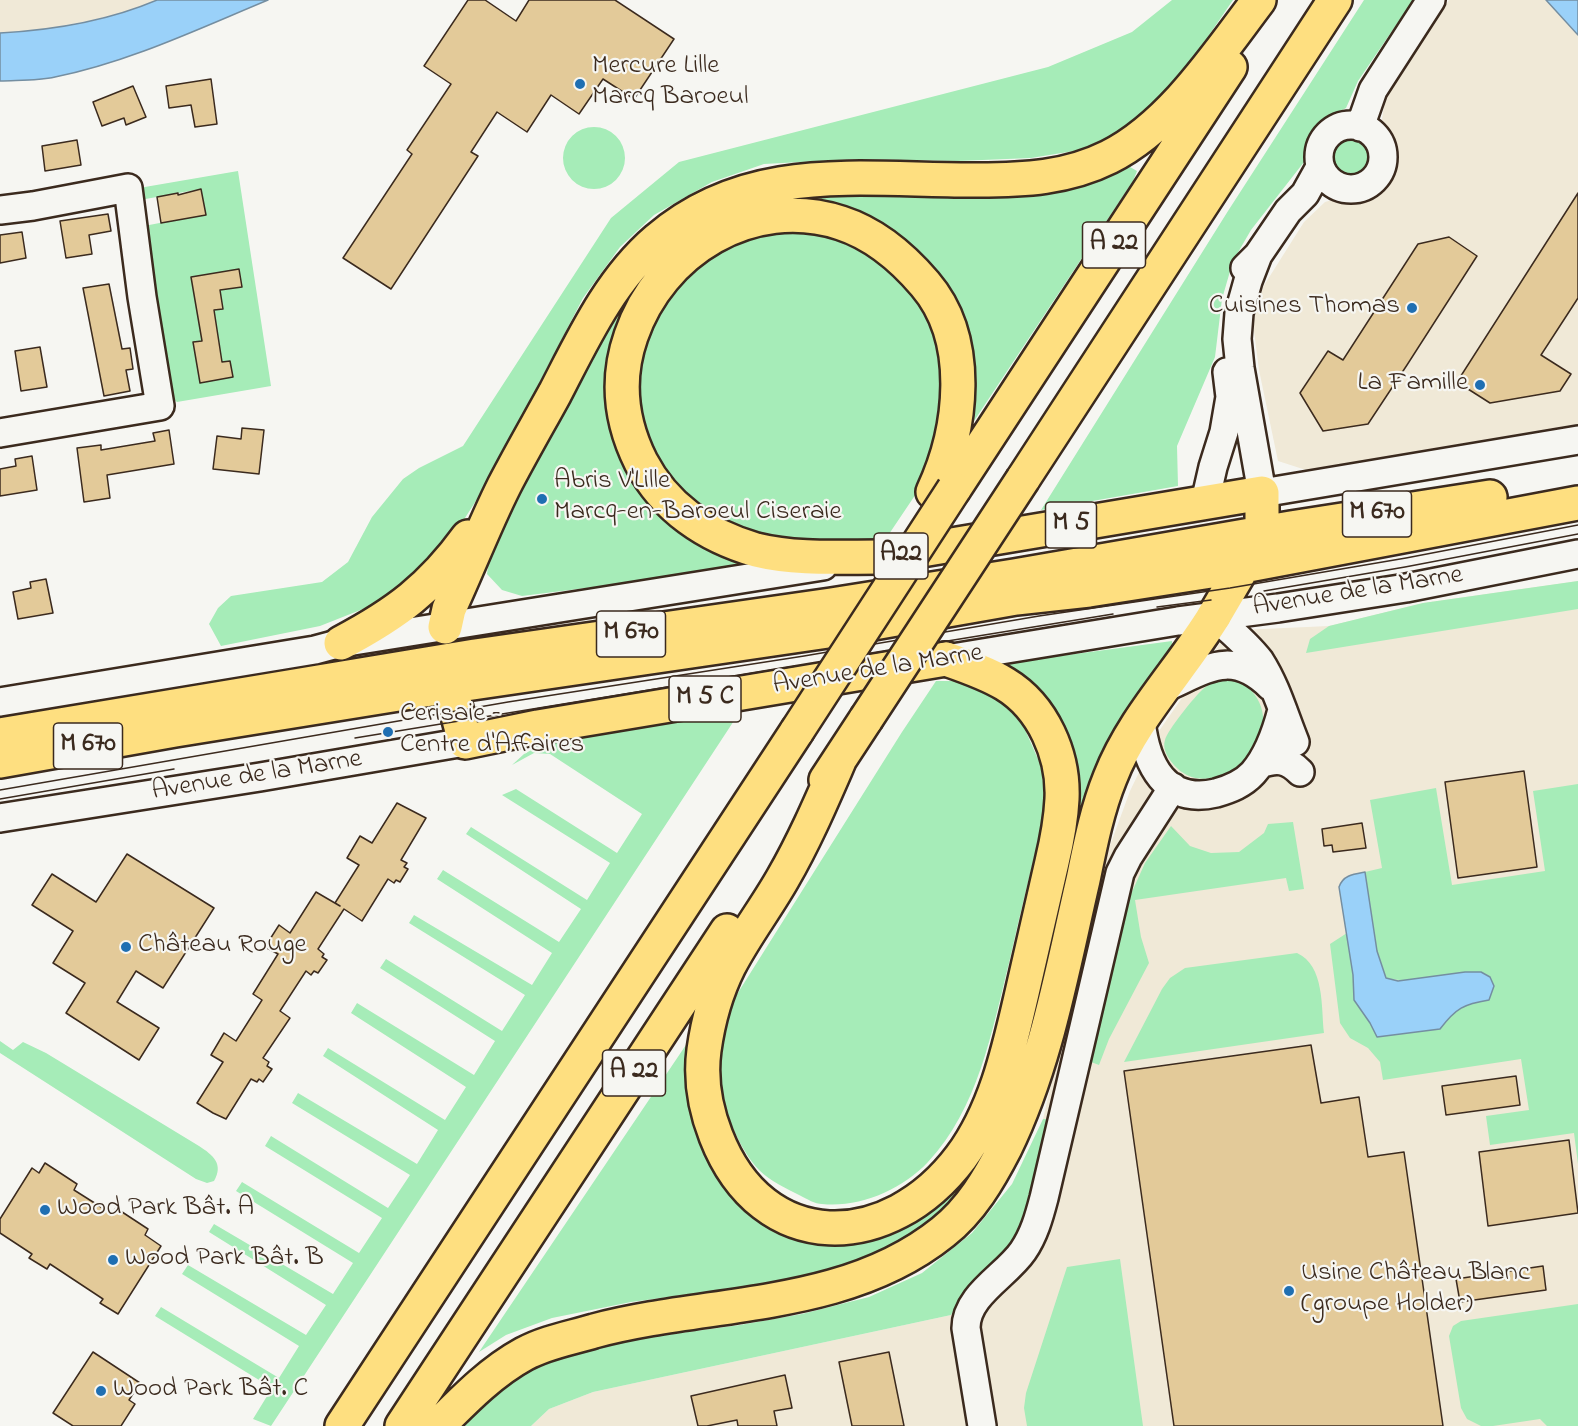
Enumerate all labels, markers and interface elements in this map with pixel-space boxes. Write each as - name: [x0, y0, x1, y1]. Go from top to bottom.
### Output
- place label: Mercure Lille Marcq Baroeul: [592, 52, 748, 115]
- marker: Mercure Lille Marcq Baroeul: [573, 77, 587, 91]
- road number: A 22: [1082, 222, 1146, 268]
- place label: Cuisines Thomas: [1209, 292, 1400, 324]
- marker: Cuisines Thomas: [1405, 301, 1419, 315]
- place label: La Famille: [1358, 369, 1468, 401]
- marker: La Famille: [1473, 378, 1487, 392]
- place label: Abris V'Lille Marcq-en-Baroeul Ciseraie: [554, 467, 842, 530]
- road number: M 670: [1342, 491, 1412, 537]
- marker: Abris V'Lille Marcq-en-Baroeul Ciseraie: [535, 492, 549, 506]
- road number: M 5: [1046, 502, 1096, 548]
- road number: A22: [874, 533, 928, 579]
- street label: Avenue de la Marne: [1251, 560, 1465, 626]
- road number: M 670: [596, 611, 666, 657]
- street label: Avenue de la Marne: [771, 638, 985, 704]
- road number: M 5 C: [669, 676, 741, 722]
- place label: Cerisaie – Centre d'Affaires: [400, 700, 584, 763]
- road number: M 670: [54, 723, 122, 769]
- marker: Cerisaie – Centre d'Affaires: [381, 725, 395, 739]
- street label: Avenue de la Marne: [150, 744, 364, 810]
- place label: Château Rouge: [138, 931, 307, 963]
- marker: Château Rouge: [119, 940, 133, 954]
- road number: A 22: [602, 1050, 666, 1096]
- place label: Wood Park Bât. A: [57, 1194, 254, 1226]
- marker: Wood Park Bât. A: [38, 1203, 52, 1217]
- place label: Wood Park Bât. B: [125, 1244, 324, 1276]
- marker: Wood Park Bât. B: [106, 1253, 120, 1267]
- place label: Usine Château Blanc (groupe Holder): [1301, 1259, 1530, 1322]
- marker: Usine Château Blanc (groupe Holder): [1282, 1284, 1296, 1298]
- place label: Wood Park Bât. C: [113, 1375, 308, 1407]
- marker: Wood Park Bât. C: [94, 1384, 108, 1398]

